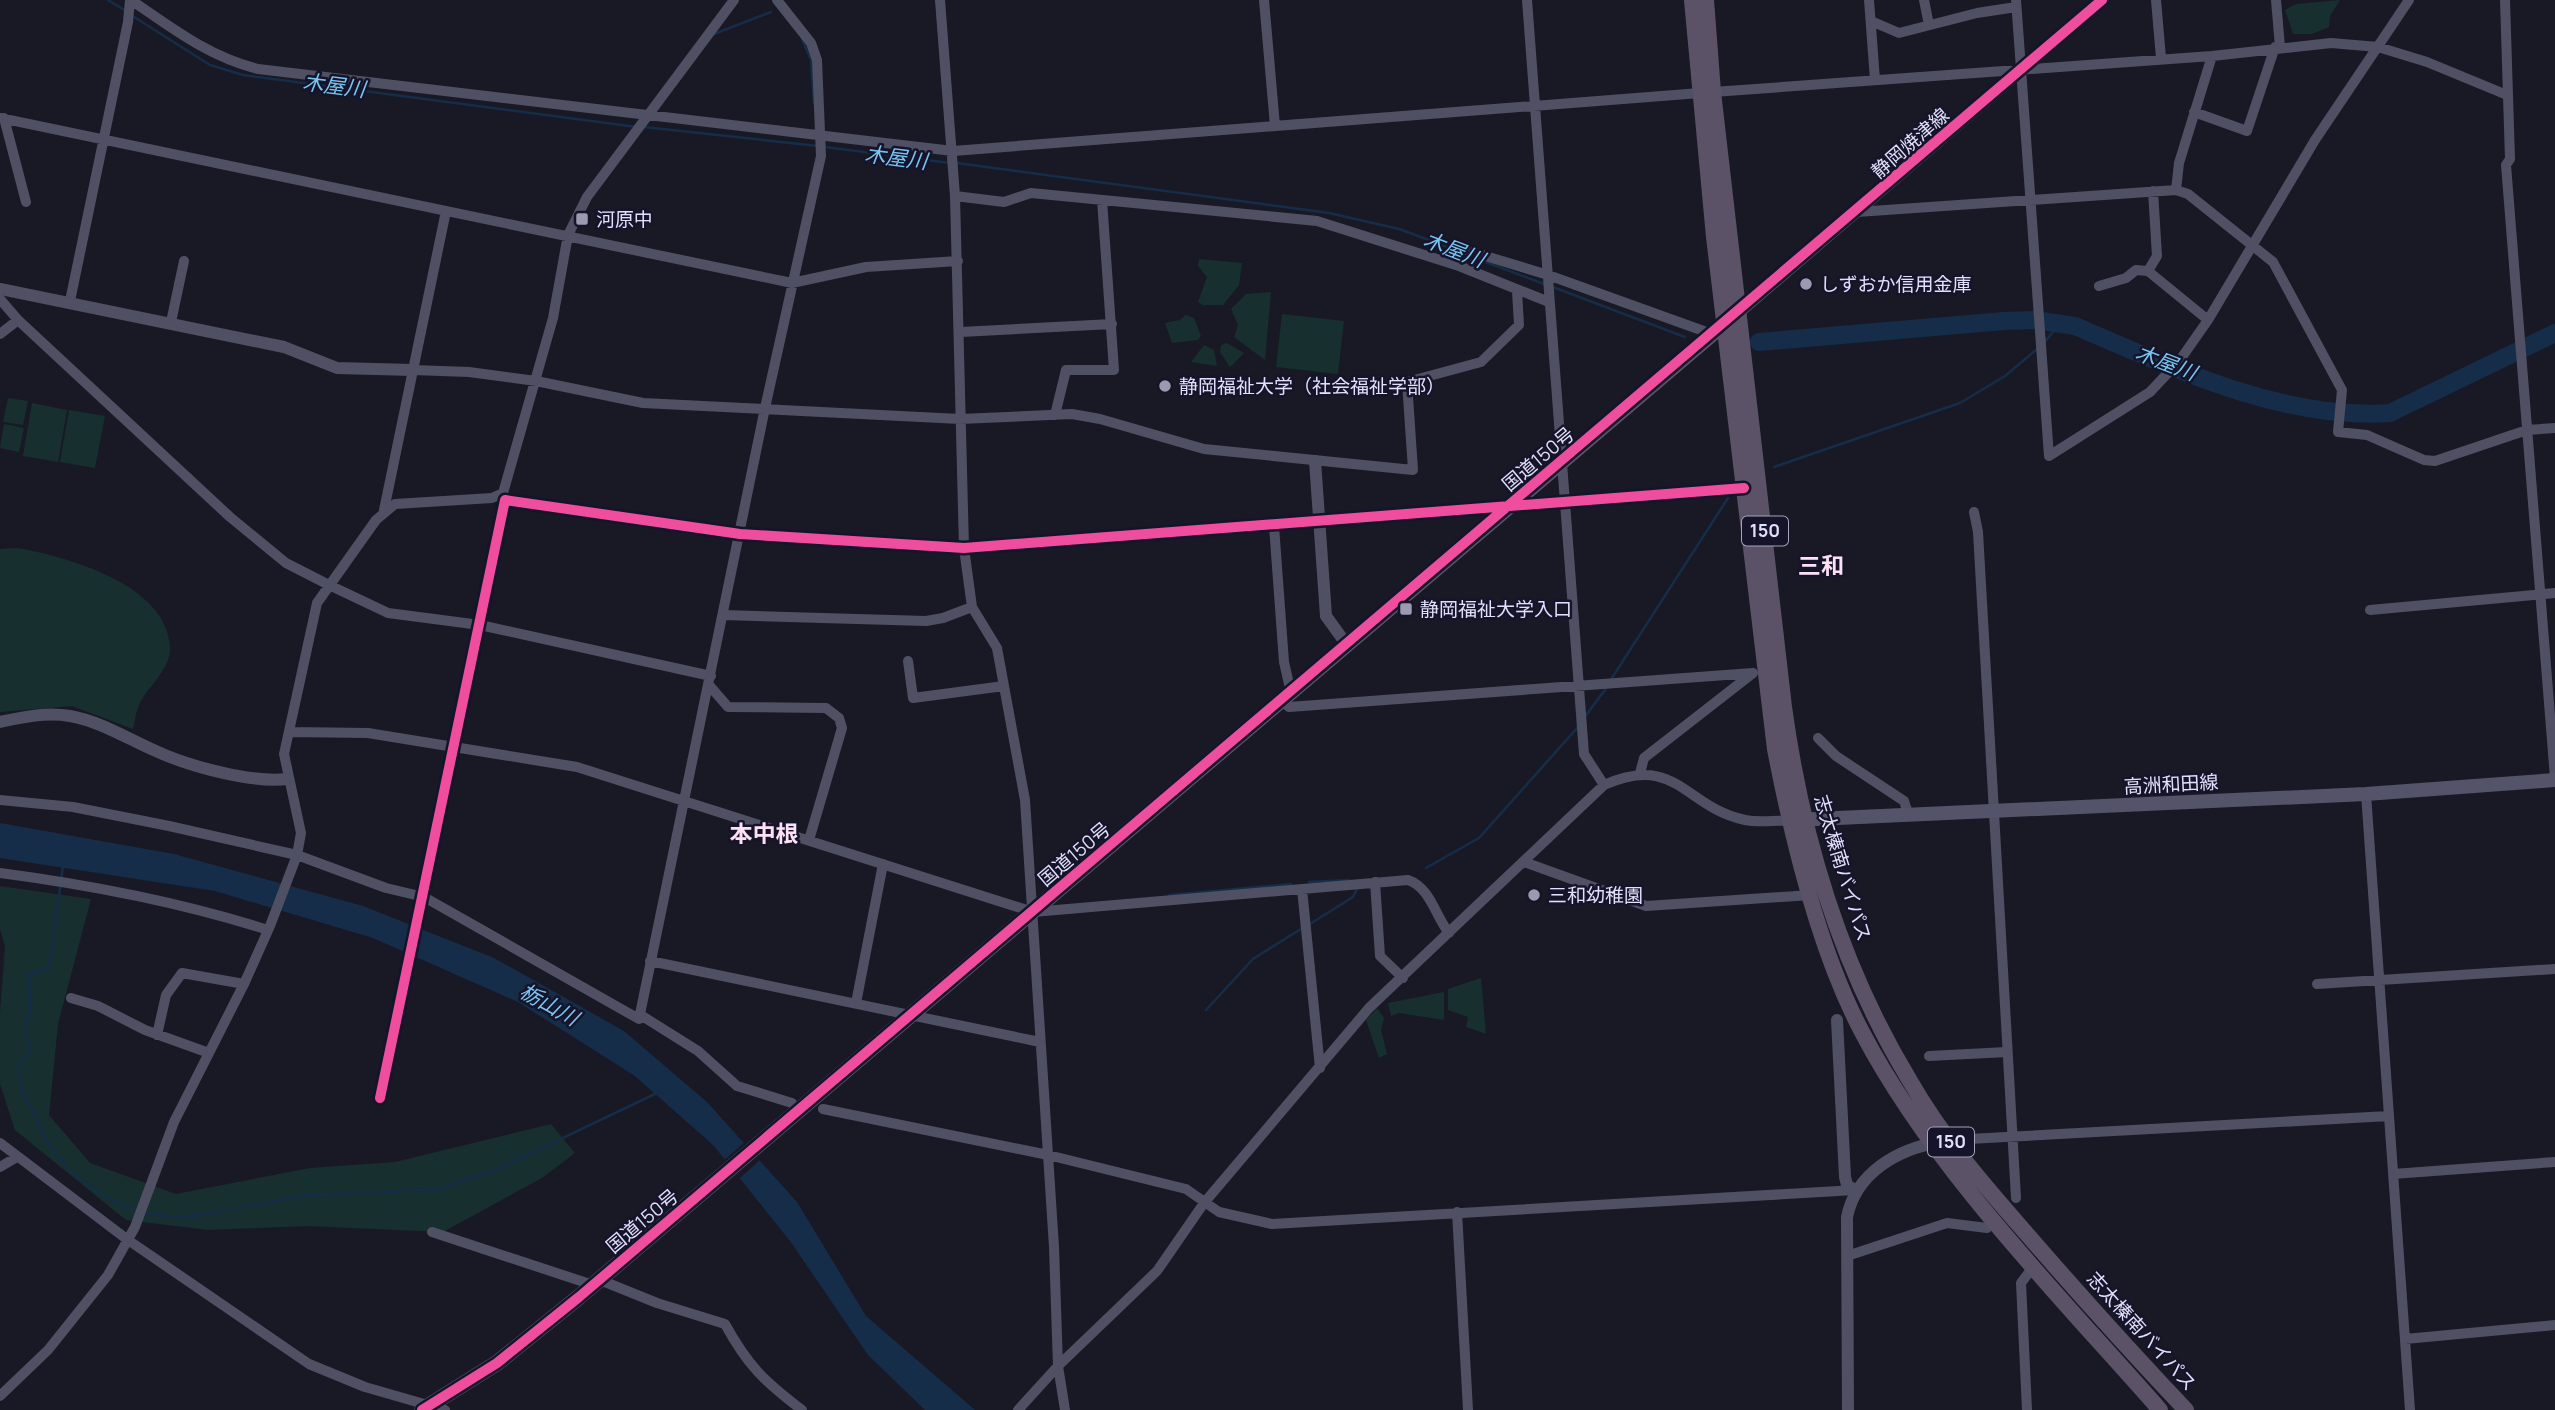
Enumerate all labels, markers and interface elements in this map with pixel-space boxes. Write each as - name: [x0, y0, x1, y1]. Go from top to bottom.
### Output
- water label: 木屋川: [301, 67, 369, 103]
- street label: 静岡焼津線: [1866, 102, 1954, 184]
- water label: 木屋川: [863, 139, 931, 175]
- place label: 河原中: [596, 206, 653, 232]
- marker: 河原中: [574, 211, 590, 227]
- water label: 木屋川: [1420, 225, 1491, 274]
- place label: しずおか信用金庫: [1820, 271, 1972, 297]
- marker: しずおか信用金庫: [1798, 276, 1814, 292]
- water label: 木屋川: [2132, 338, 2203, 387]
- place label: 静岡福祉大学（社会福祉学部）: [1179, 373, 1445, 399]
- marker: 静岡福祉大学（社会福祉学部）: [1157, 378, 1173, 394]
- street label: 国道150号: [1496, 421, 1580, 497]
- road number: 150: [1742, 516, 1788, 546]
- district label: 三和: [1798, 549, 1844, 581]
- place label: 静岡福祉大学入口: [1420, 596, 1572, 622]
- marker: 静岡福祉大学入口: [1398, 601, 1414, 617]
- street label: 高洲和田線: [2123, 769, 2219, 799]
- street label: 志太榛南バイパス: [1808, 792, 1878, 944]
- street label: 国道150号: [1032, 816, 1116, 892]
- district label: 本中根: [730, 817, 799, 849]
- place label: 三和幼稚園: [1548, 882, 1643, 908]
- marker: 三和幼稚園: [1526, 887, 1542, 903]
- water label: 栃山川: [515, 977, 586, 1033]
- road number: 150: [1928, 1128, 1974, 1156]
- street label: 国道150号: [600, 1183, 684, 1259]
- street label: 志太榛南バイパス: [2082, 1266, 2202, 1396]

